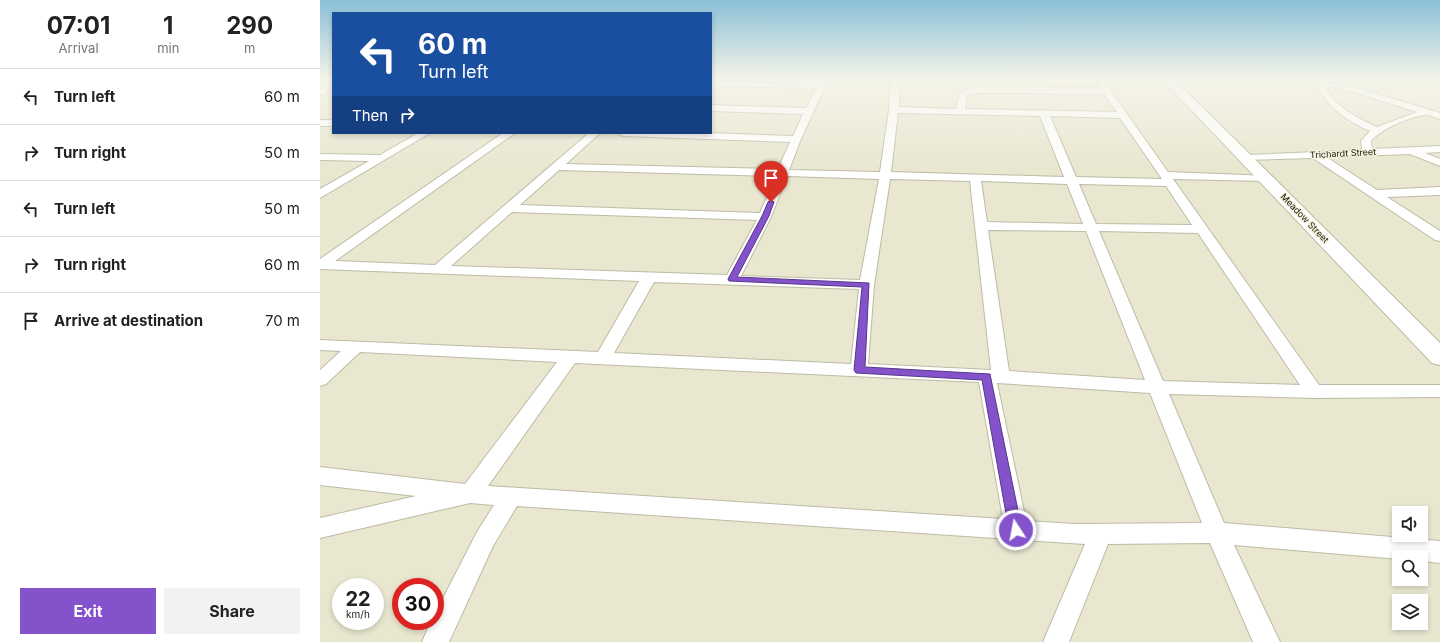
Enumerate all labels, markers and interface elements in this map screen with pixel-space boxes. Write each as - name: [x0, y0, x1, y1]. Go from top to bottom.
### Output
- text: 07:01: [47, 11, 110, 40]
- text: 1: [163, 11, 173, 40]
- text: 290: [226, 11, 273, 40]
- text: 60 m: [418, 27, 487, 61]
- icon: left: [352, 28, 404, 80]
- text: Arrival: [59, 40, 99, 56]
- text: min: [157, 40, 179, 56]
- text: m: [244, 40, 255, 56]
- text: Turn left: [418, 61, 488, 82]
- icon: left: [20, 86, 42, 108]
- text: Turn left: [54, 87, 115, 106]
- text: 60 m: [264, 87, 300, 106]
- icon: right: [396, 104, 418, 126]
- text: Then: [352, 106, 388, 125]
- icon: right: [20, 142, 42, 164]
- text: Turn right: [54, 143, 126, 162]
- text: 50 m: [264, 143, 300, 162]
- street label: Trichardt Street: [1310, 146, 1376, 160]
- pin: [754, 161, 788, 202]
- icon: arrive: [760, 167, 782, 189]
- street label: Meadow Street: [1279, 191, 1331, 245]
- icon: left: [20, 198, 42, 220]
- text: Turn left: [54, 199, 115, 218]
- text: 50 m: [264, 199, 300, 218]
- icon: right: [20, 254, 42, 276]
- text: Turn right: [54, 255, 126, 274]
- text: 60 m: [264, 255, 300, 274]
- icon: arrive: [20, 310, 42, 332]
- text: Arrive at destination: [54, 311, 203, 330]
- text: 70 m: [265, 311, 300, 330]
- map controls: [1392, 506, 1428, 630]
- button: sound: [1392, 506, 1428, 542]
- position arrow: [995, 509, 1037, 551]
- button: search: [1392, 550, 1428, 586]
- speed limit sign: 30: [392, 578, 444, 630]
- text: 22: [345, 587, 371, 611]
- button: Exit: [20, 588, 156, 634]
- button: Share: [164, 588, 300, 634]
- button: layers: [1392, 594, 1428, 630]
- text: km/h: [346, 608, 370, 620]

